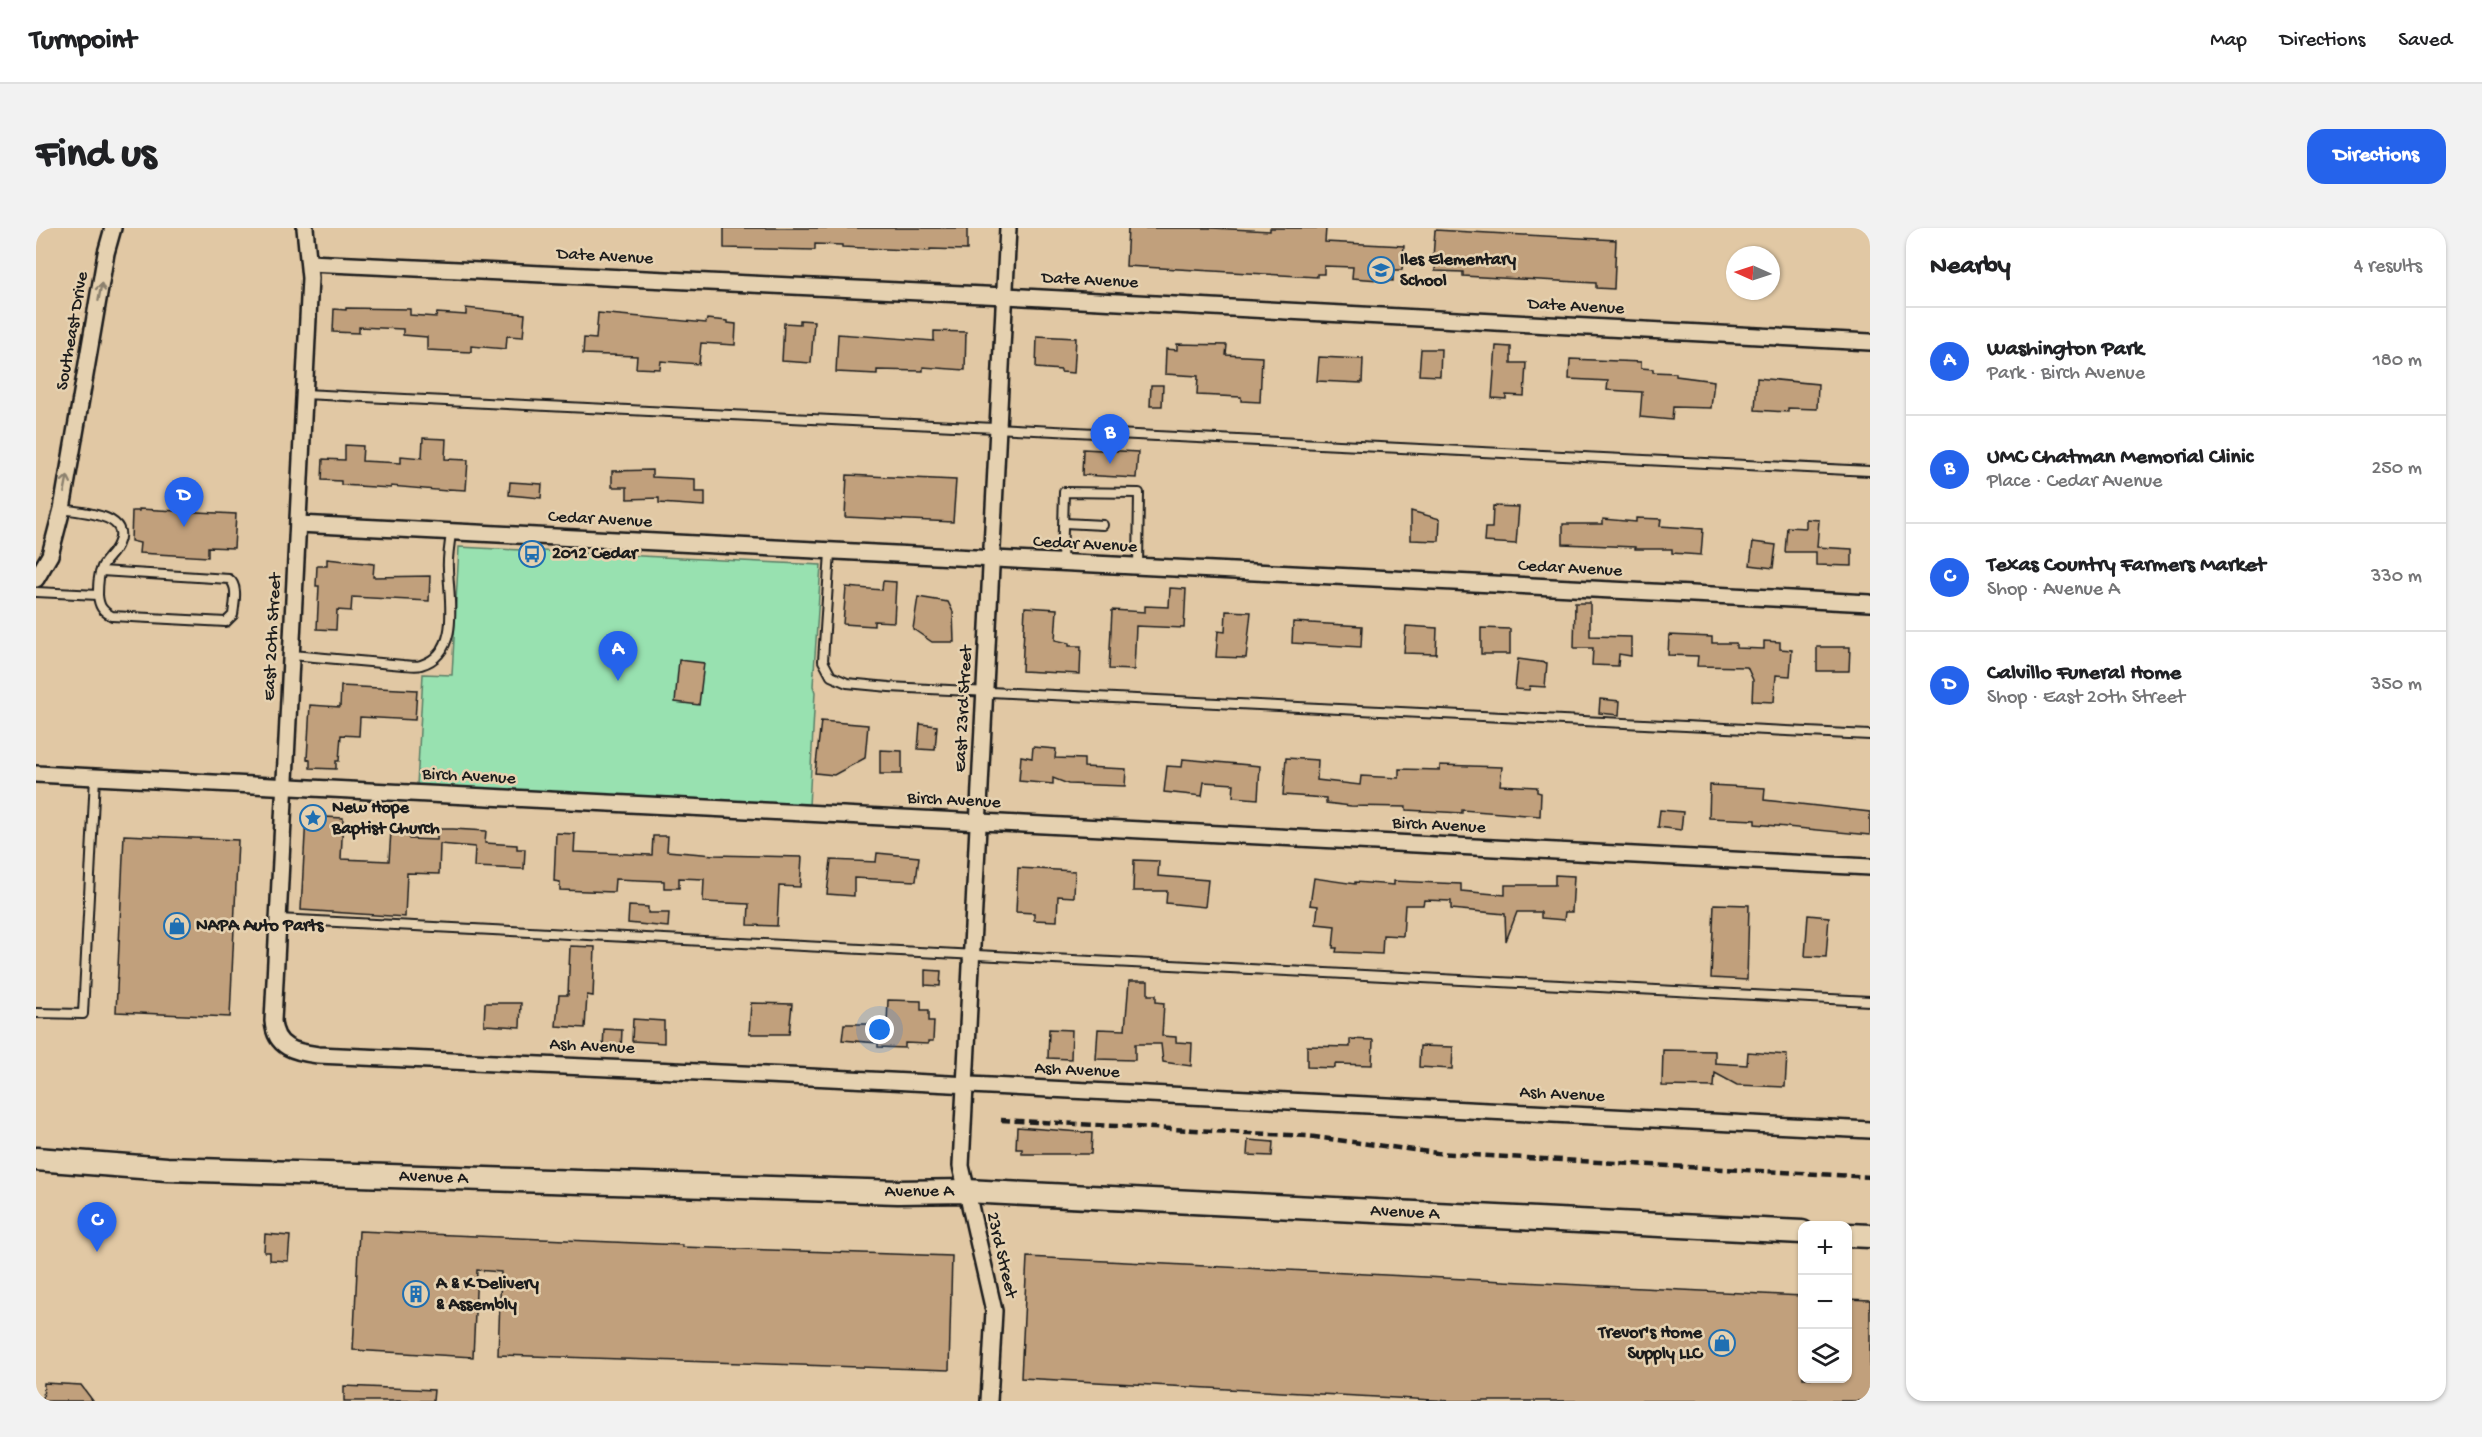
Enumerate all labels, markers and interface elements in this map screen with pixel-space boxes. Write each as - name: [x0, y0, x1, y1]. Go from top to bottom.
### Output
- text: Turnpoint: [30, 25, 136, 58]
- text: Map: [2210, 29, 2247, 54]
- text: Directions: [2280, 29, 2365, 54]
- text: Saved: [2398, 29, 2452, 54]
- button: Directions: [2307, 129, 2446, 184]
- text: Find us: [36, 132, 156, 181]
- street label: Date Avenue: [555, 244, 655, 270]
- north arrow: [1726, 246, 1780, 300]
- place label: Iles Elementary School: [1400, 250, 1516, 292]
- text: Nearby: [1930, 252, 2011, 283]
- school or university icon: Iles Elementary School: [1366, 255, 1396, 285]
- text: 4 results: [2354, 256, 2422, 279]
- street label: Date Avenue: [1040, 268, 1140, 294]
- street label: Southeast Drive: [52, 269, 94, 392]
- one-way arrow: [94, 283, 105, 302]
- street label: Date Avenue: [1526, 294, 1626, 320]
- text: Washington Park: [1987, 337, 2144, 363]
- text: A: [1944, 350, 1955, 373]
- text: 180 m: [2373, 350, 2422, 373]
- text: Park · Birch Avenue: [1987, 363, 2145, 386]
- pin: B: [1090, 414, 1130, 464]
- text: UMC Chatman Memorial Clinic: [1987, 445, 2253, 471]
- text: B: [1944, 458, 1955, 481]
- text: 250 m: [2371, 458, 2422, 481]
- text: Place · Cedar Avenue: [1987, 471, 2162, 494]
- one-way arrow: [61, 475, 72, 494]
- pin: D: [164, 478, 204, 527]
- street label: Cedar Avenue: [547, 507, 653, 533]
- street label: Cedar Avenue: [1032, 532, 1138, 558]
- bus stop icon: 2012 Cedar: [517, 539, 547, 569]
- place label: 2012 Cedar: [552, 544, 640, 565]
- text: Texas Country Farmers Market: [1987, 553, 2266, 579]
- street label: Cedar Avenue: [1517, 556, 1623, 582]
- text: C: [1944, 566, 1955, 589]
- text: 330 m: [2371, 566, 2422, 589]
- street label: East 20th Street: [259, 571, 287, 701]
- text: Shop · Avenue A: [1987, 579, 2120, 602]
- pin: A: [598, 632, 638, 681]
- street label: East 23rd Street: [950, 643, 978, 773]
- text: Calvillo Funeral Home: [1987, 661, 2181, 687]
- text: D: [1943, 674, 1956, 697]
- text: 350 m: [2371, 674, 2422, 697]
- text: Shop · East 20th Street: [1987, 687, 2185, 710]
- street label: Birch Avenue: [421, 764, 517, 790]
- street label: Birch Avenue: [906, 788, 1002, 814]
- place label: New Hope Baptist Church: [331, 798, 440, 840]
- place icon: New Hope Baptist Church: [298, 803, 328, 833]
- street label: Birch Avenue: [1391, 813, 1487, 839]
- shop icon: NAPA Auto Parts: [162, 911, 192, 941]
- place label: NAPA Auto Parts: [196, 916, 325, 937]
- your location: [865, 1015, 894, 1044]
- street label: Ash Avenue: [549, 1034, 636, 1060]
- street label: Ash Avenue: [1034, 1058, 1121, 1084]
- street label: Ash Avenue: [1519, 1082, 1606, 1108]
- street label: Avenue A: [399, 1166, 470, 1189]
- street label: Avenue A: [884, 1181, 955, 1203]
- street label: Avenue A: [1370, 1200, 1441, 1225]
- pin: C: [78, 1202, 116, 1252]
- street label: 23rd Street: [981, 1210, 1021, 1302]
- map controls: [1798, 1221, 1852, 1383]
- button: +: [1798, 1221, 1852, 1275]
- place label: A & K Delivery & Assembly: [435, 1274, 539, 1316]
- button: −: [1798, 1275, 1852, 1329]
- building icon: A & K Delivery & Assembly: [401, 1279, 431, 1309]
- place label: Trevor's Home Supply LLC: [1597, 1323, 1704, 1365]
- shop icon: Trevor's Home Supply LLC: [1707, 1328, 1737, 1358]
- button: layers: [1798, 1329, 1852, 1383]

